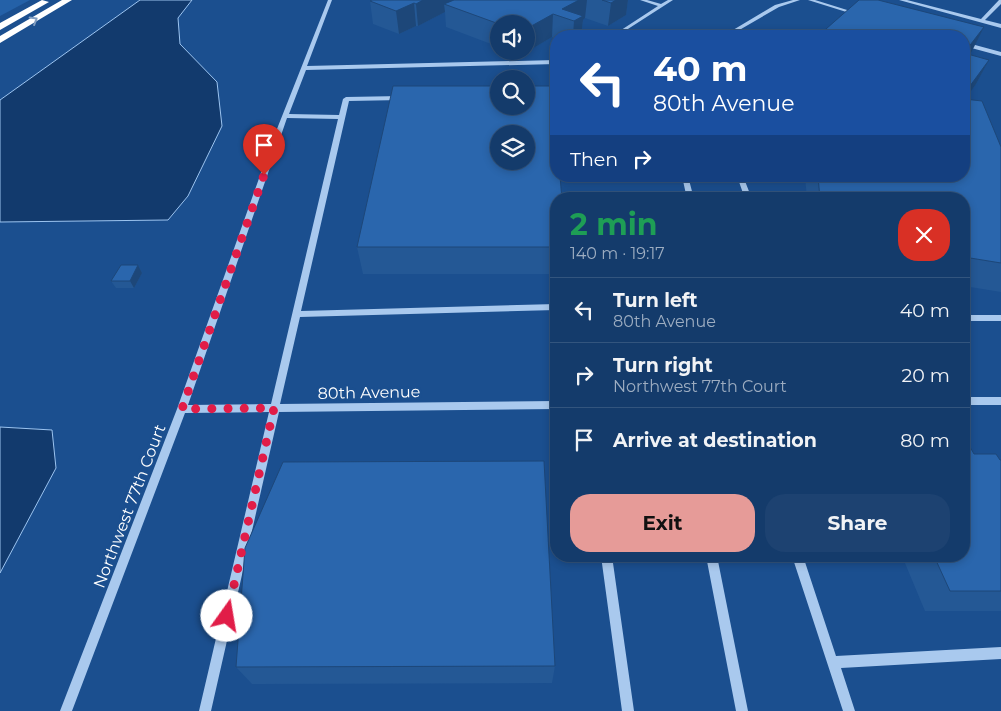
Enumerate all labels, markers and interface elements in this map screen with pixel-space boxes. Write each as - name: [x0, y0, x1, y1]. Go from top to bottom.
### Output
- map controls: [490, 15, 535, 170]
- button: sound: [490, 15, 535, 60]
- one-way arrow: [28, 16, 37, 26]
- text: 40 m: [653, 47, 748, 90]
- icon: left: [570, 50, 635, 115]
- button: search: [490, 70, 535, 115]
- text: 80th Avenue: [653, 90, 794, 117]
- pin: [243, 124, 285, 175]
- button: layers: [490, 125, 535, 170]
- icon: arrive: [250, 131, 278, 159]
- icon: right: [628, 145, 656, 173]
- text: Then: [570, 148, 618, 171]
- text: 2 min: [570, 206, 657, 243]
- button: close: [898, 209, 950, 261]
- text: 140 m · 19:17: [570, 244, 665, 263]
- text: Turn left: [613, 289, 698, 312]
- icon: left: [570, 296, 598, 324]
- text: 40 m: [900, 299, 950, 322]
- text: 80th Avenue: [613, 312, 716, 331]
- text: Turn right: [613, 354, 713, 377]
- icon: right: [570, 361, 598, 389]
- text: 20 m: [902, 364, 950, 387]
- text: Northwest 77th Court: [613, 377, 787, 396]
- street label: 80th Avenue: [317, 382, 421, 403]
- street label: Northwest 77th Court: [89, 421, 170, 591]
- icon: arrive: [570, 426, 598, 454]
- text: Arrive at destination: [613, 429, 817, 452]
- text: 80 m: [900, 429, 950, 452]
- button: Exit: [570, 494, 755, 552]
- button: Share: [765, 494, 950, 552]
- position arrow: [200, 589, 252, 641]

